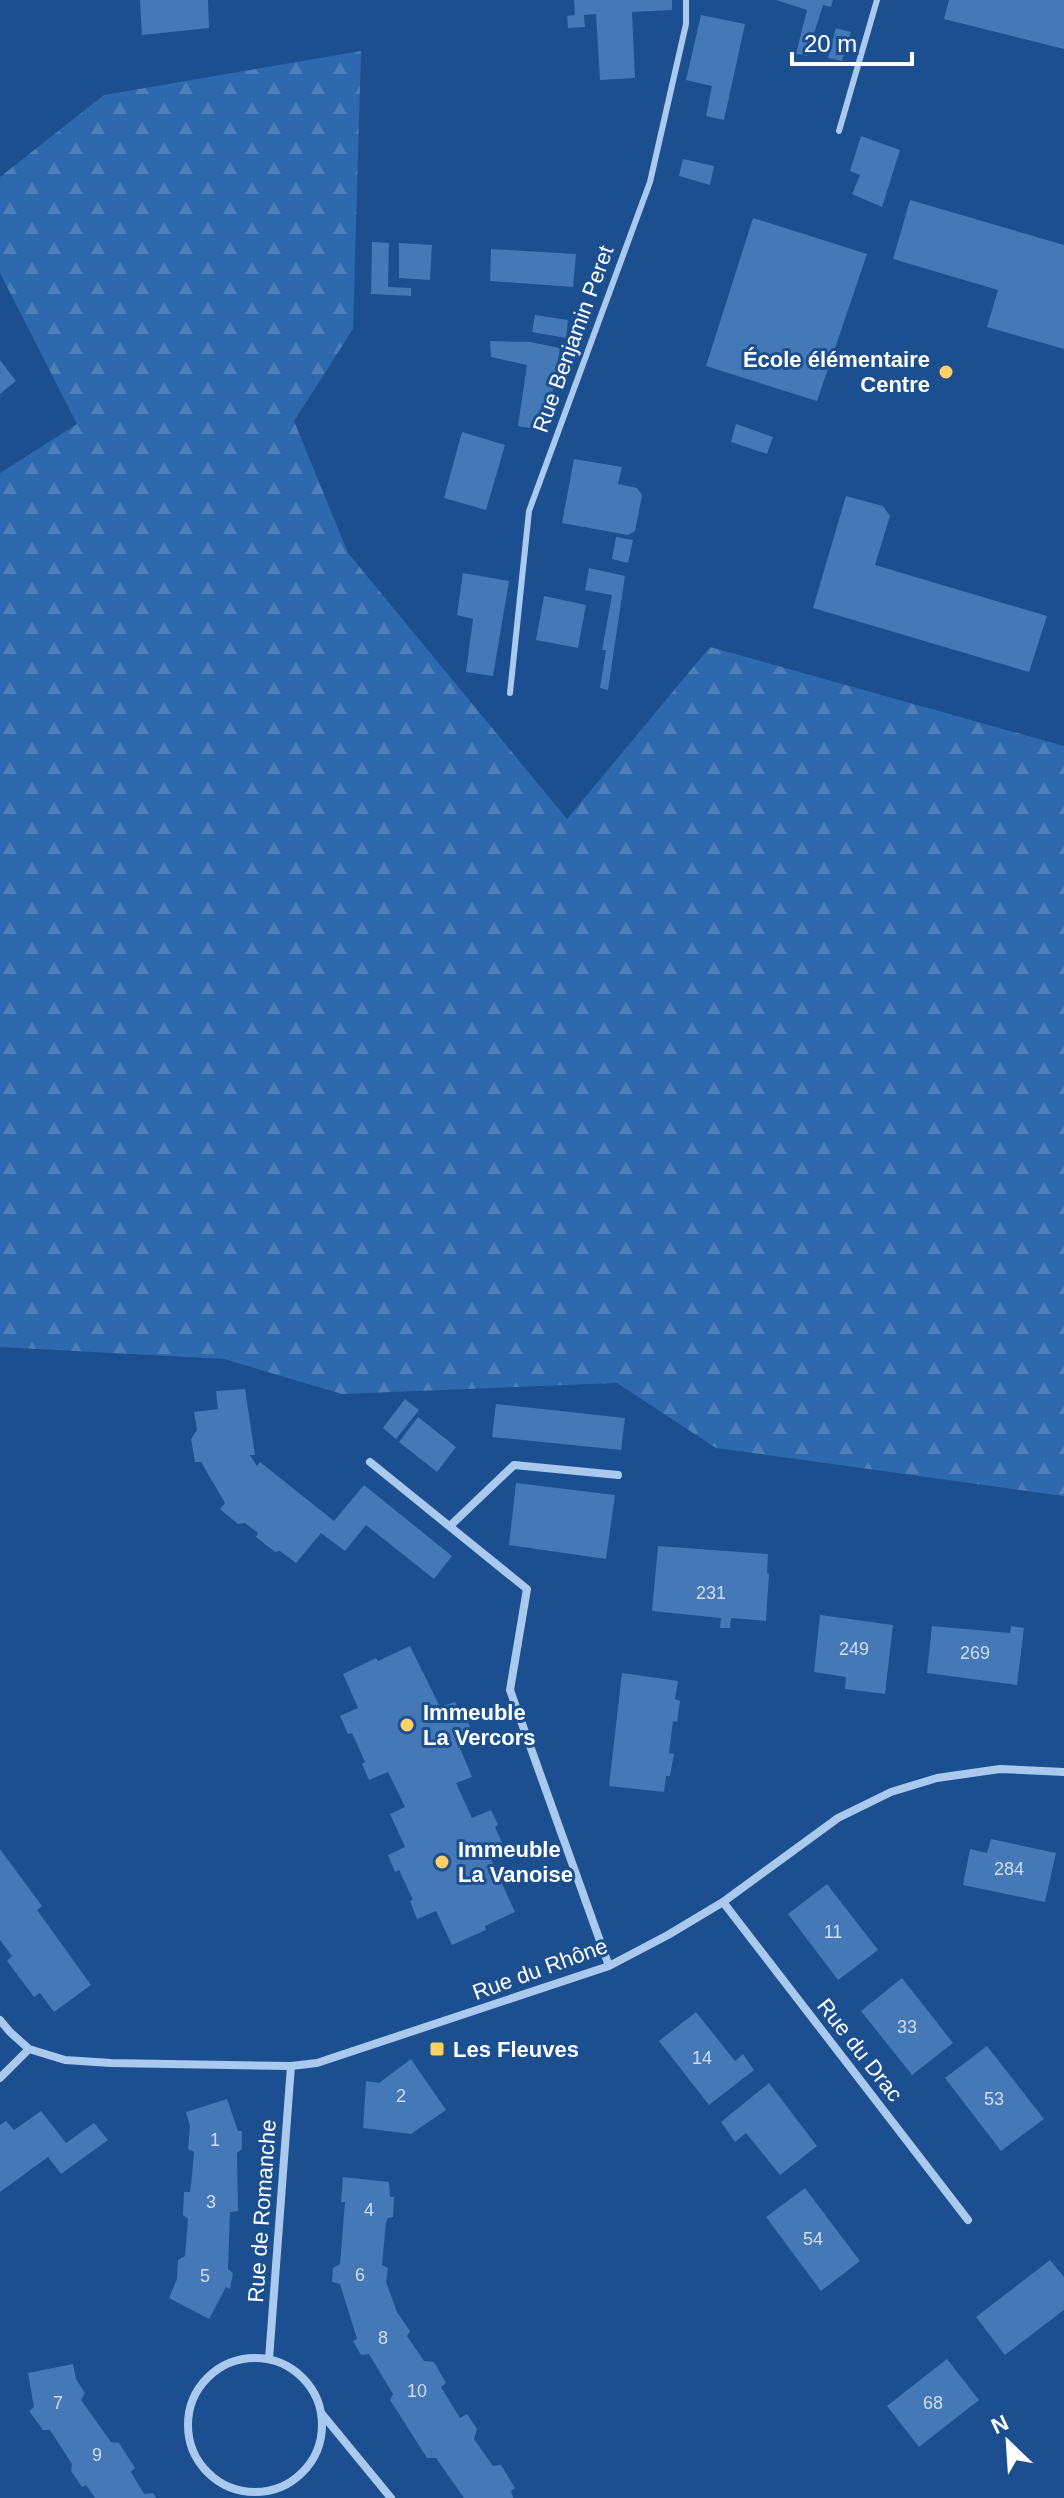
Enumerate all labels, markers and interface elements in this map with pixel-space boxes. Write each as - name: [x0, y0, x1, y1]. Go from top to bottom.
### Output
- scale bar: [792, 16, 912, 66]
- text: 20 m: [804, 30, 857, 57]
- street label: Rue Benjamin Peret: [528, 242, 618, 436]
- place label: École élémentaire Centre: [743, 347, 930, 397]
- marker: École élémentaire Centre: [937, 363, 955, 381]
- house number: 231: [696, 1583, 726, 1603]
- house number: 249: [839, 1639, 869, 1659]
- house number: 269: [960, 1643, 990, 1663]
- place label: Immeuble La Vercors: [423, 1700, 536, 1750]
- marker: Immeuble La Vercors: [398, 1716, 416, 1734]
- place label: Immeuble La Vanoise: [458, 1837, 573, 1887]
- marker: Immeuble La Vanoise: [433, 1853, 451, 1871]
- house number: 284: [994, 1859, 1024, 1879]
- house number: 11: [824, 1922, 842, 1942]
- street label: Rue du Rhône: [469, 1933, 611, 2005]
- street label: Rue du Drac: [812, 1994, 908, 2106]
- house number: 33: [897, 2017, 917, 2037]
- place label: Les Fleuves: [453, 2037, 579, 2062]
- marker: Les Fleuves: [428, 2040, 446, 2058]
- house number: 14: [692, 2048, 712, 2068]
- house number: 2: [396, 2086, 406, 2106]
- house number: 53: [984, 2089, 1004, 2109]
- street label: Rue de Romanche: [243, 2119, 281, 2303]
- house number: 1: [210, 2130, 220, 2150]
- house number: 3: [206, 2192, 216, 2212]
- house number: 4: [364, 2200, 374, 2220]
- house number: 54: [803, 2229, 823, 2249]
- house number: 6: [355, 2265, 365, 2285]
- house number: 5: [200, 2266, 210, 2286]
- house number: 8: [378, 2328, 388, 2348]
- house number: 10: [407, 2381, 427, 2401]
- house number: 7: [53, 2393, 63, 2413]
- house number: 68: [923, 2393, 943, 2413]
- north arrow: [968, 2402, 1048, 2482]
- text: N: [987, 2410, 1012, 2439]
- house number: 9: [92, 2445, 102, 2465]

